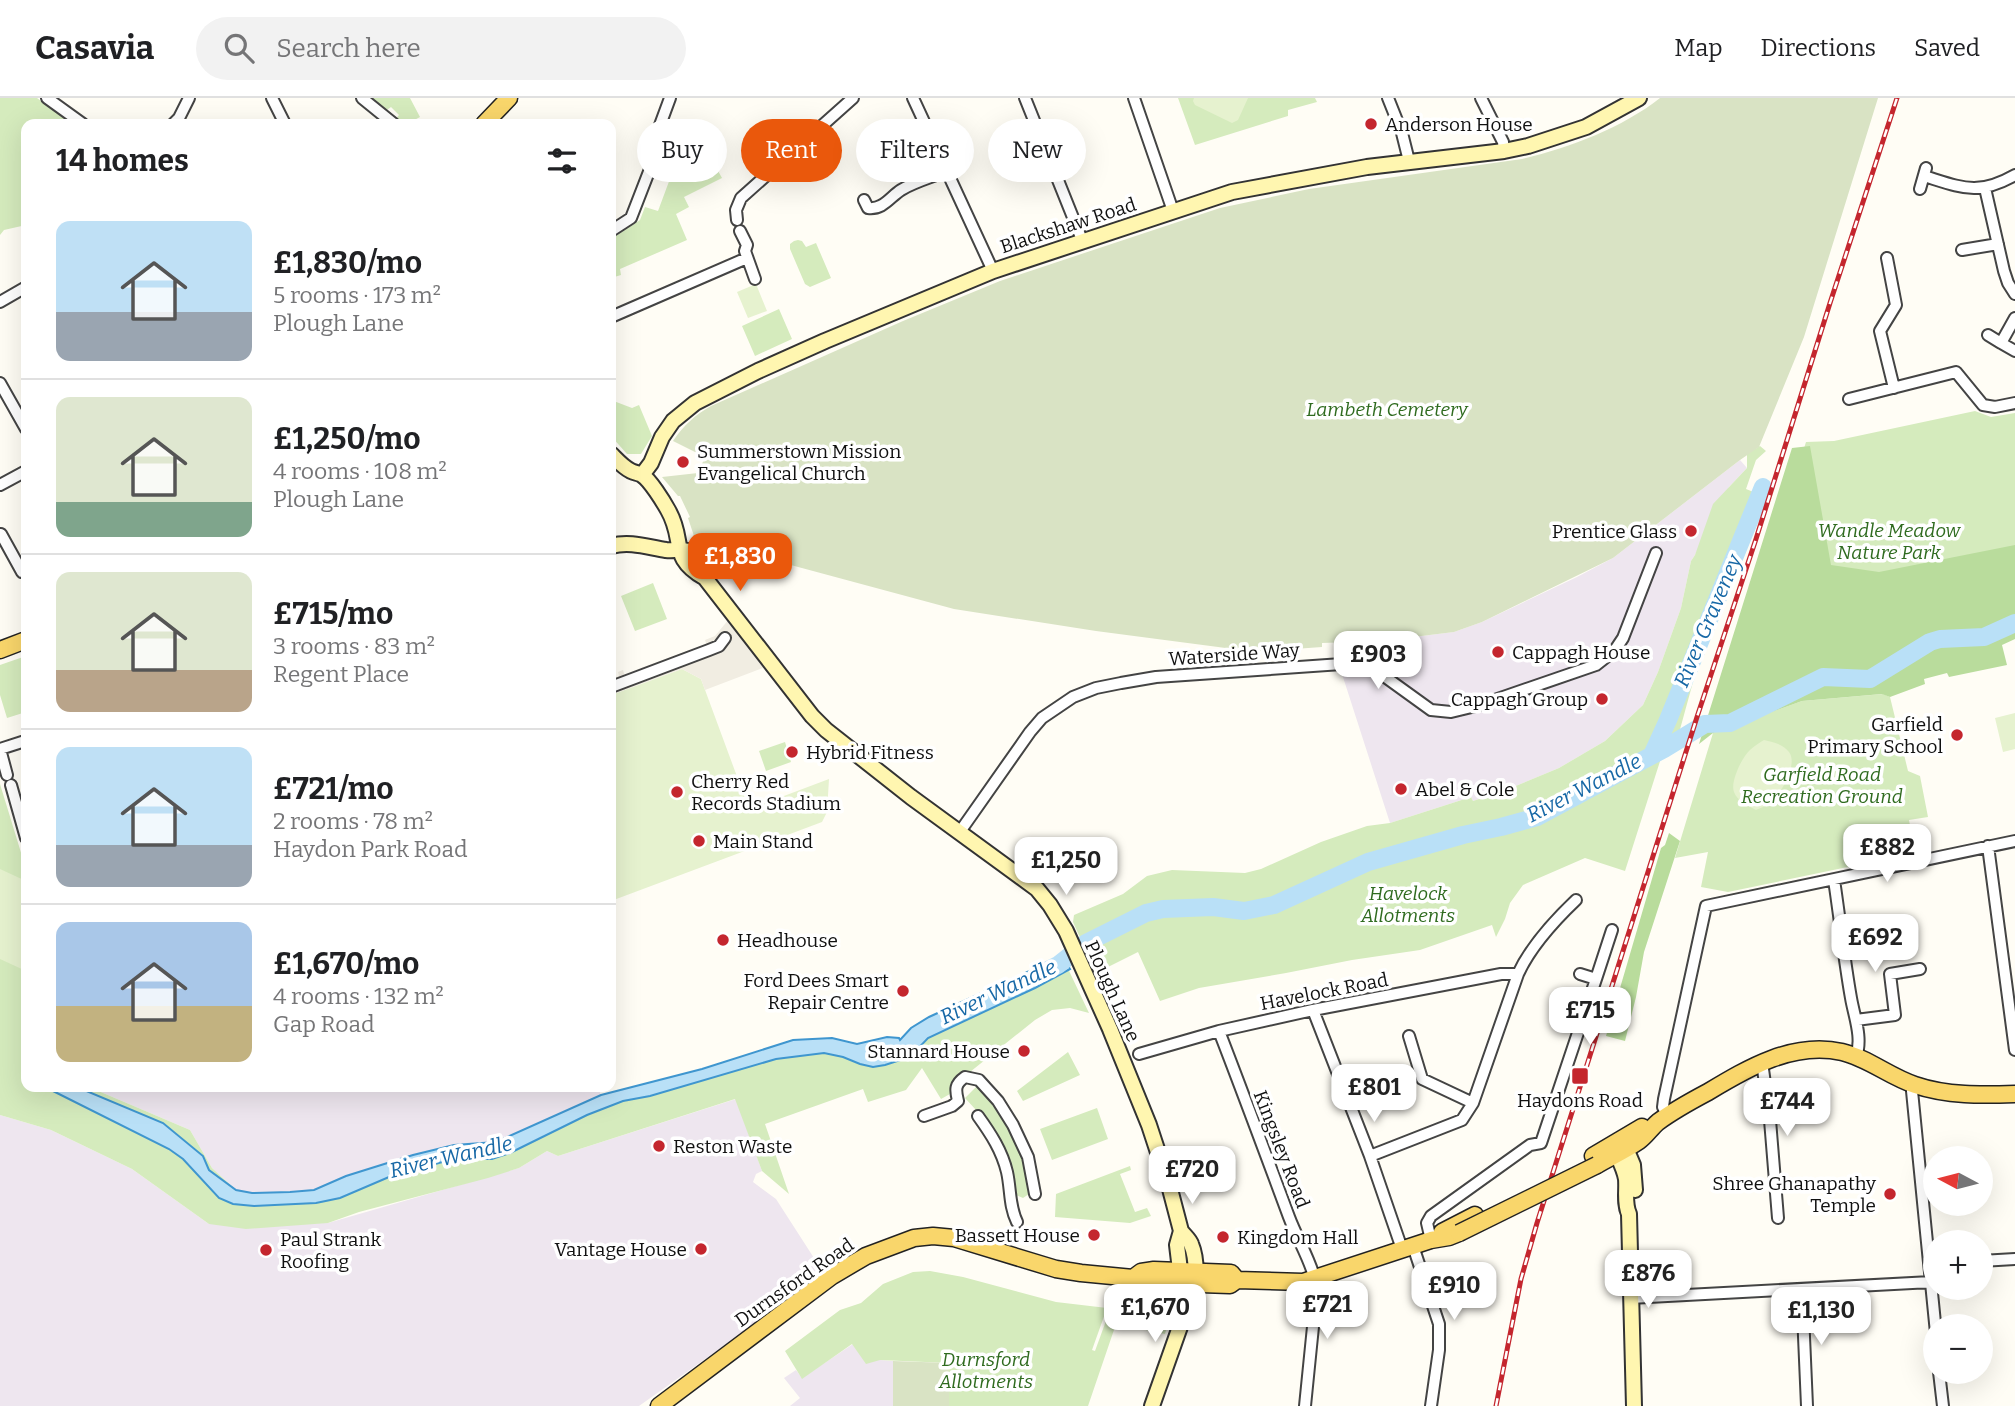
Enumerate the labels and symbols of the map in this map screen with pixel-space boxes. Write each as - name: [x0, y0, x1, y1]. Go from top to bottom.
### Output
- place label: Anderson House: [1385, 113, 1533, 136]
- marker: Anderson House: [1363, 116, 1379, 132]
- street label: Blackshaw Road: [997, 193, 1139, 258]
- park label: Lambeth Cemetery: [1306, 398, 1469, 421]
- place label: Summerstown Mission Evangelical Church: [697, 440, 901, 485]
- marker: Summerstown Mission Evangelical Church: [675, 454, 691, 470]
- park label: Wandle Meadow Nature Park: [1818, 519, 1962, 564]
- place label: Prentice Glass: [1552, 520, 1677, 543]
- marker: Prentice Glass: [1683, 523, 1699, 539]
- pin: £1,830: [683, 533, 797, 593]
- water label: River Graveney: [1668, 550, 1748, 691]
- pin: £903: [1337, 632, 1419, 691]
- street label: Waterside Way: [1168, 638, 1301, 671]
- place label: Cappagh House: [1512, 641, 1650, 664]
- marker: Cappagh House: [1490, 644, 1506, 660]
- place label: Cappagh Group: [1451, 688, 1588, 711]
- marker: Cappagh Group: [1594, 691, 1610, 707]
- place label: Garfield Primary School: [1807, 713, 1943, 758]
- marker: Garfield Primary School: [1949, 727, 1965, 743]
- place label: Hybrid Fitness: [806, 741, 934, 764]
- marker: Hybrid Fitness: [784, 744, 800, 760]
- water label: River Wandle: [1522, 748, 1646, 828]
- park label: Garfield Road Recreation Ground: [1741, 763, 1903, 808]
- place label: Cherry Red Records Stadium: [691, 770, 841, 815]
- place label: Abel & Cole: [1415, 778, 1514, 801]
- marker: Abel & Cole: [1393, 781, 1409, 797]
- marker: Cherry Red Records Stadium: [669, 784, 685, 800]
- pin: £882: [1846, 824, 1928, 884]
- place label: Main Stand: [713, 830, 813, 853]
- marker: Main Stand: [691, 833, 707, 849]
- pin: £1,250: [1009, 838, 1123, 897]
- park label: Havelock Allotments: [1360, 882, 1455, 927]
- pin: £692: [1834, 914, 1916, 974]
- place label: Headhouse: [737, 929, 838, 952]
- marker: Headhouse: [715, 932, 731, 948]
- street label: Plough Lane: [1080, 937, 1145, 1045]
- water label: River Wandle: [936, 954, 1061, 1030]
- street label: Havelock Road: [1258, 968, 1390, 1015]
- place label: Ford Dees Smart Repair Centre: [743, 969, 889, 1014]
- marker: Ford Dees Smart Repair Centre: [895, 983, 911, 999]
- pin: £715: [1549, 988, 1631, 1047]
- place label: Stannard House: [867, 1040, 1010, 1063]
- marker: Stannard House: [1016, 1043, 1032, 1059]
- pin: £801: [1333, 1065, 1415, 1124]
- marker: Haydons Road: [1570, 1066, 1590, 1086]
- pin: £744: [1746, 1079, 1828, 1138]
- street label: Kingsley Road: [1249, 1087, 1315, 1211]
- place label: Haydons Road: [1517, 1089, 1643, 1112]
- water label: River Wandle: [387, 1130, 515, 1184]
- place label: Reston Waste: [673, 1135, 792, 1158]
- marker: Reston Waste: [651, 1138, 667, 1154]
- pin: £720: [1151, 1146, 1233, 1206]
- north arrow: [1923, 1146, 1993, 1216]
- place label: Shree Ghanapathy Temple: [1712, 1172, 1877, 1217]
- marker: Shree Ghanapathy Temple: [1882, 1186, 1898, 1202]
- place label: Bassett House: [955, 1224, 1080, 1247]
- place label: Kingdom Hall: [1237, 1226, 1358, 1249]
- marker: Bassett House: [1086, 1227, 1102, 1243]
- place label: Paul Strank Roofing: [280, 1228, 382, 1273]
- marker: Kingdom Hall: [1215, 1229, 1231, 1245]
- street label: Durnsford Road: [731, 1233, 858, 1332]
- place label: Vantage House: [554, 1238, 687, 1261]
- marker: Vantage House: [693, 1241, 709, 1257]
- marker: Paul Strank Roofing: [258, 1242, 274, 1258]
- pin: £876: [1607, 1250, 1689, 1310]
- pin: £910: [1413, 1262, 1495, 1322]
- pin: £721: [1286, 1282, 1368, 1341]
- pin: £1,670: [1098, 1284, 1212, 1344]
- pin: £1,130: [1764, 1288, 1878, 1347]
- park label: Durnsford Allotments: [938, 1348, 1033, 1393]

